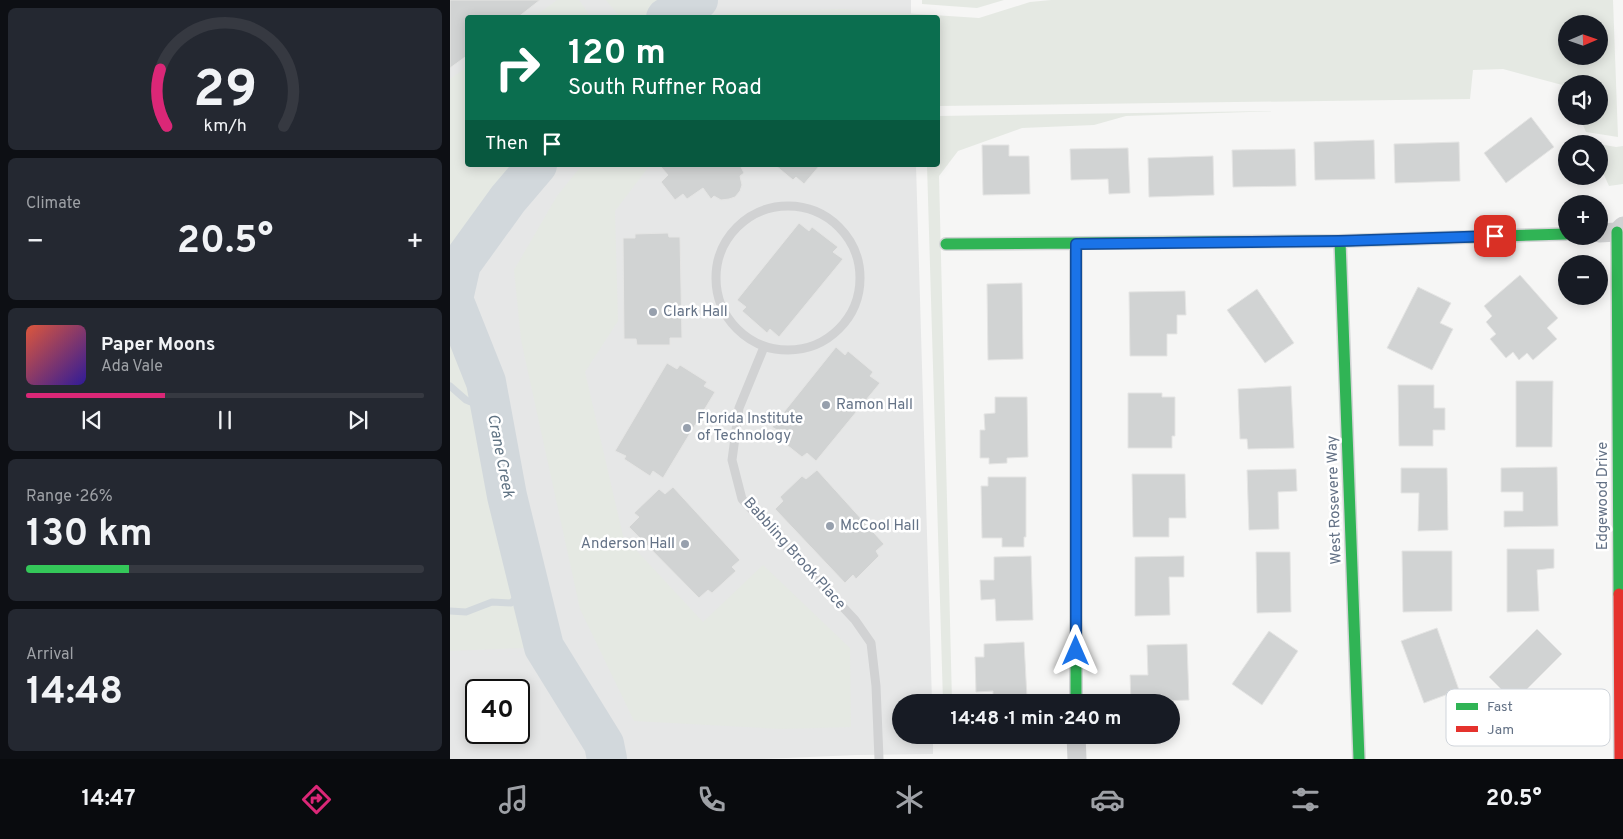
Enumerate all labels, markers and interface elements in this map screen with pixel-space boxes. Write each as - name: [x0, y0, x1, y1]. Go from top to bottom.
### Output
- north arrow: [1558, 15, 1608, 65]
- map controls: [1558, 15, 1608, 305]
- text: 120 m: [568, 32, 666, 76]
- icon: right: [485, 35, 550, 100]
- text: 29: [193, 59, 257, 125]
- text: South Ruffner Road: [568, 75, 762, 102]
- button: sound: [1558, 75, 1608, 125]
- text: km/h: [203, 115, 247, 138]
- icon: arrive: [538, 130, 566, 158]
- text: Then: [485, 132, 528, 156]
- button: search: [1558, 135, 1608, 185]
- text: Climate: [26, 194, 81, 214]
- button: +: [1558, 195, 1608, 245]
- pin: [1474, 215, 1516, 257]
- text: 20.5°: [177, 218, 273, 267]
- icon: arrive: [1481, 222, 1509, 250]
- text: −: [26, 225, 44, 261]
- text: +: [406, 225, 424, 261]
- button: −: [1558, 255, 1608, 305]
- place label: Clark Hall: [663, 303, 728, 322]
- marker: Clark Hall: [647, 306, 659, 318]
- text: Paper Moons: [101, 333, 215, 357]
- text: Ada Vale: [101, 357, 163, 377]
- place label: Ramon Hall: [836, 396, 913, 415]
- marker: Ramon Hall: [820, 399, 832, 411]
- icon: previous: [78, 406, 106, 434]
- icon: pause: [211, 406, 239, 434]
- icon: next: [344, 406, 372, 434]
- place label: Florida Institute of Technology: [697, 410, 803, 446]
- water label: Crane Creek: [482, 412, 518, 500]
- marker: Florida Institute of Technology: [681, 422, 693, 434]
- street label: West Rosevere Way: [1323, 435, 1347, 565]
- street label: Edgewood Drive: [1594, 442, 1613, 550]
- text: Range · 26%: [26, 487, 113, 507]
- street label: Babbling Brook Place: [739, 494, 849, 614]
- text: 130 km: [26, 511, 152, 560]
- place label: McCool Hall: [840, 517, 919, 536]
- marker: McCool Hall: [824, 520, 836, 532]
- place label: Anderson Hall: [581, 535, 675, 554]
- marker: Anderson Hall: [679, 538, 691, 550]
- position arrow: [1049, 624, 1101, 676]
- text: Arrival: [26, 645, 74, 665]
- text: 14:48: [26, 669, 123, 718]
- speed limit sign: 40: [465, 679, 530, 744]
- legend: [1446, 689, 1610, 746]
- text: Fast: [1487, 699, 1513, 716]
- text: 14:48 · 1 min · 240 m: [951, 707, 1121, 731]
- text: Jam: [1487, 722, 1514, 739]
- icon: directions: [299, 782, 334, 817]
- icon: music: [496, 782, 531, 817]
- icon: phone: [694, 782, 729, 817]
- icon: climate: [892, 782, 927, 817]
- icon: car: [1090, 782, 1125, 817]
- icon: filters: [1288, 782, 1323, 817]
- text: 14:47: [81, 786, 136, 813]
- text: 20.5°: [1486, 786, 1542, 813]

